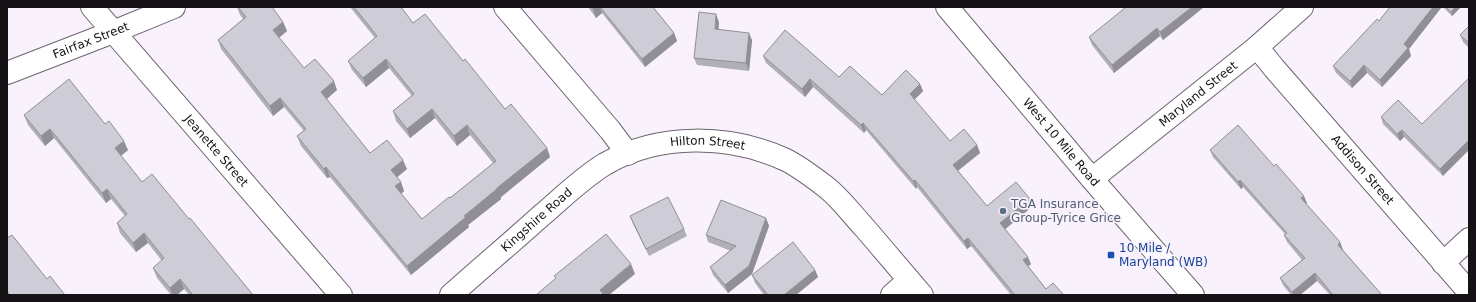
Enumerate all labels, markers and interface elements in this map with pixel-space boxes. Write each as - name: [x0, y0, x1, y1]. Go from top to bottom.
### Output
- street label: Fairfax Street: [51, 19, 131, 62]
- street label: Maryland Street: [1156, 58, 1240, 130]
- street label: West 10 Mile Road: [1020, 95, 1102, 189]
- street label: Jeanette Street: [181, 111, 251, 190]
- street label: Addison Street: [1328, 132, 1397, 208]
- street label: Hilton Street: [669, 134, 747, 153]
- street label: Kingshire Road: [498, 185, 575, 255]
- place label: TGA Insurance Group-Tyrice Grice: [1010, 197, 1121, 225]
- marker: TGA Insurance Group-Tyrice Grice: [998, 206, 1008, 216]
- place label: 10 Mile / Maryland (WB): [1119, 241, 1208, 269]
- marker: 10 Mile / Maryland (WB): [1106, 250, 1116, 260]

